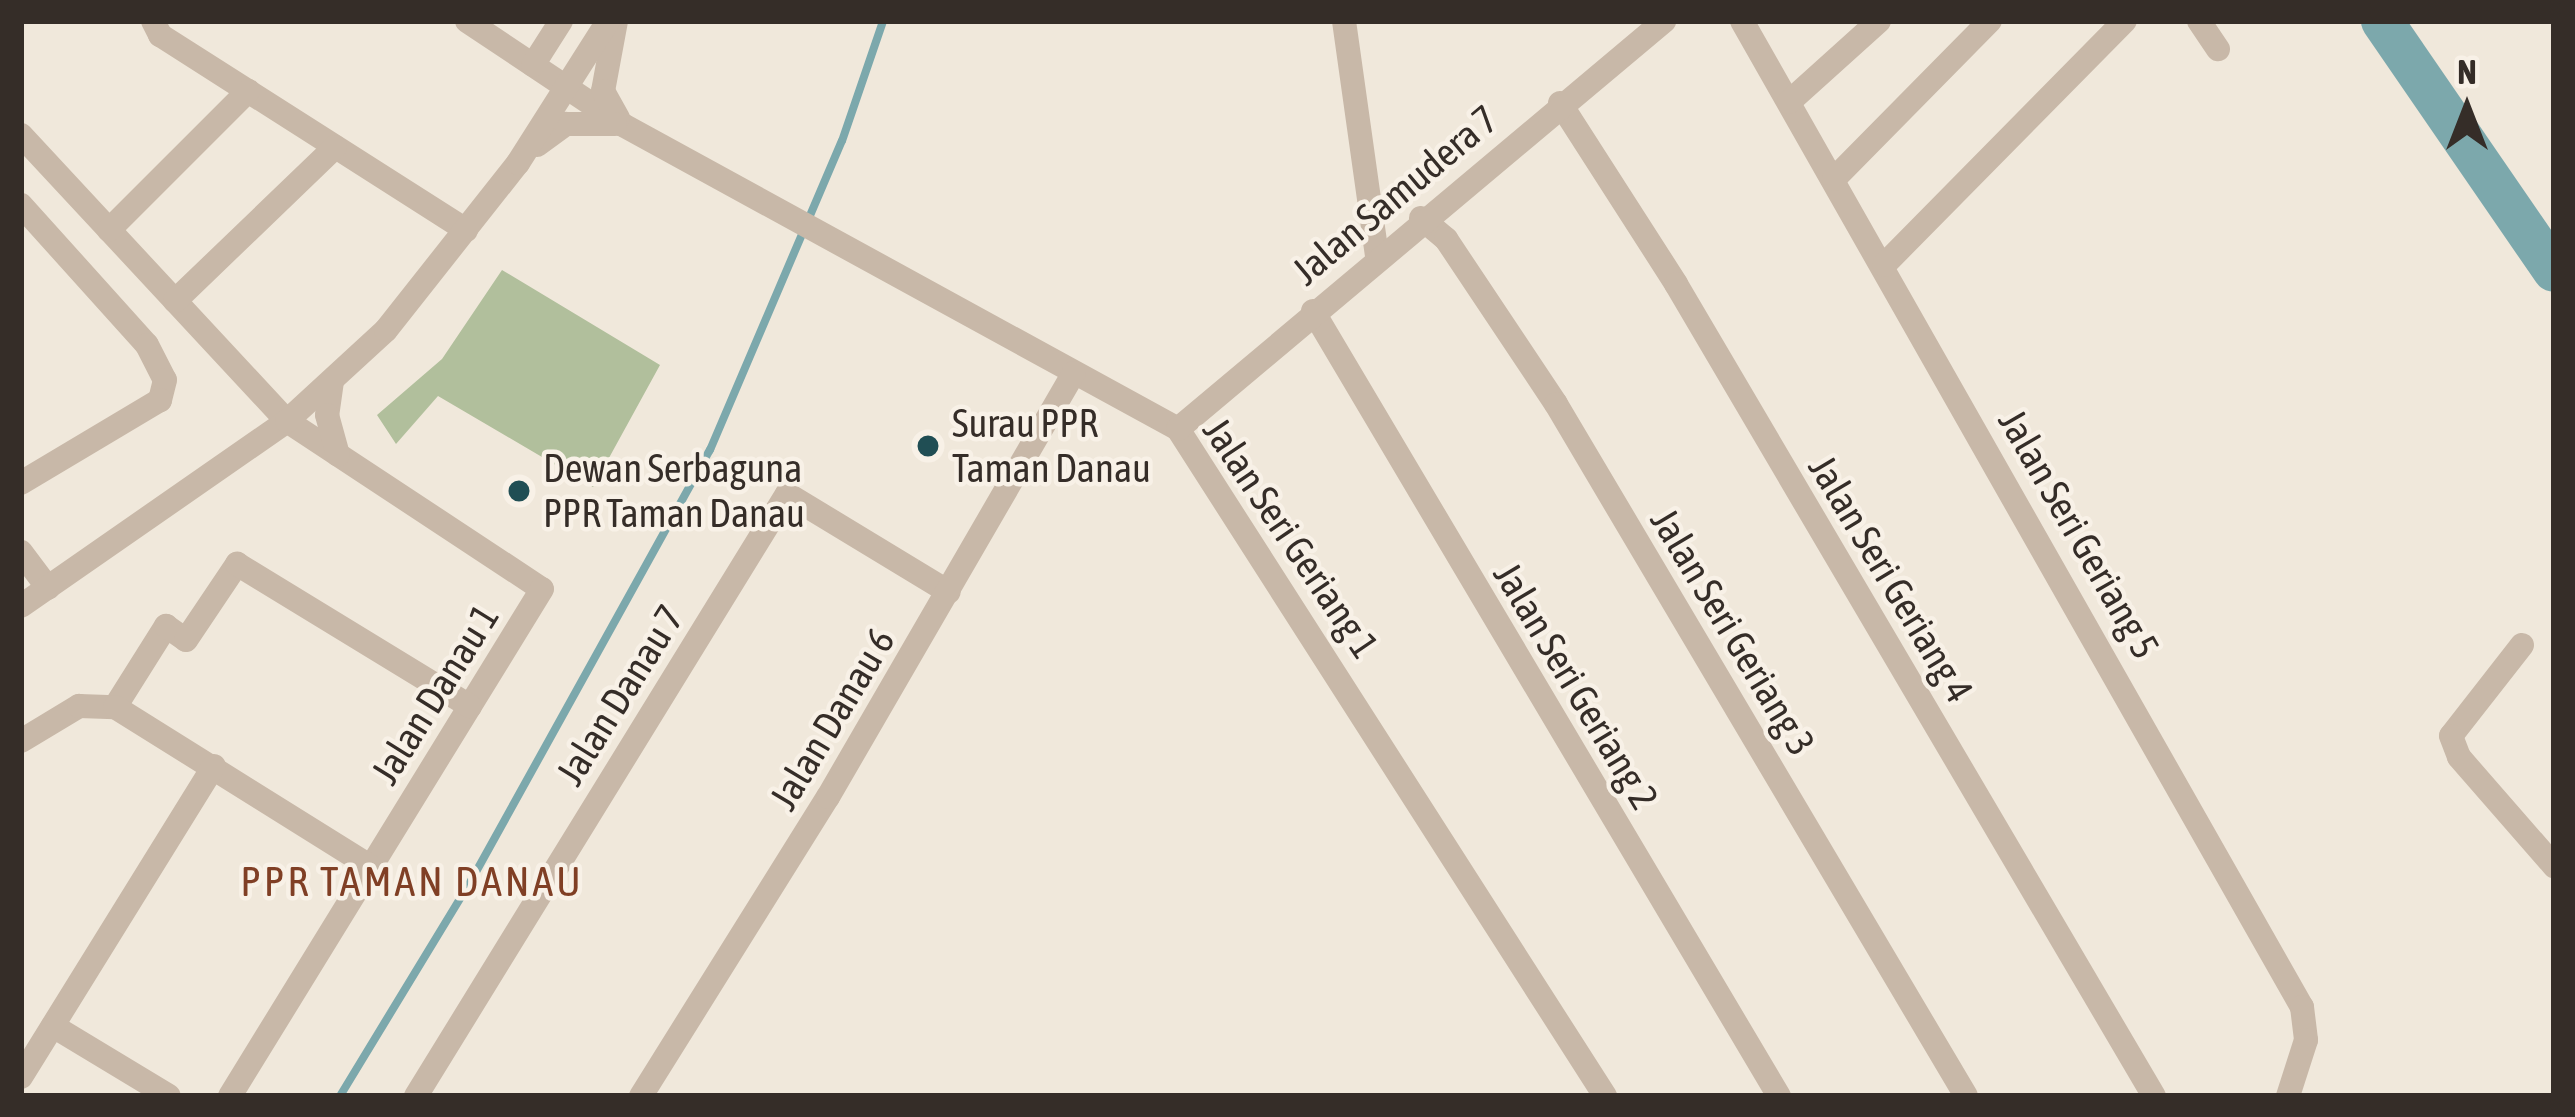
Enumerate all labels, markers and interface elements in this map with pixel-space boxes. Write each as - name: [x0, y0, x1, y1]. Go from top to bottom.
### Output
- north arrow: [2407, 48, 2527, 168]
- text: N: [2457, 53, 2477, 91]
- street label: Jalan Samudera 7: [1283, 96, 1507, 294]
- place label: Surau PPR Taman Danau: [952, 401, 1151, 492]
- street label: Jalan Seri Geriang 5: [1989, 401, 2169, 667]
- street label: Jalan Seri Geriang 1: [1193, 409, 1389, 667]
- marker: Surau PPR Taman Danau: [915, 433, 941, 459]
- place label: Dewan Serbaguna PPR Taman Danau: [543, 446, 805, 537]
- street label: Jalan Seri Geriang 4: [1799, 447, 1983, 711]
- marker: Dewan Serbaguna PPR Taman Danau: [506, 478, 532, 504]
- street label: Jalan Seri Geriang 3: [1641, 500, 1825, 764]
- street label: Jalan Seri Geriang 2: [1484, 554, 1668, 818]
- street label: Jalan Danau 1: [361, 596, 509, 792]
- street label: Jalan Danau 7: [546, 597, 694, 793]
- street label: Jalan Danau 6: [760, 620, 904, 818]
- district label: PPR TAMAN DANAU: [240, 856, 584, 906]

